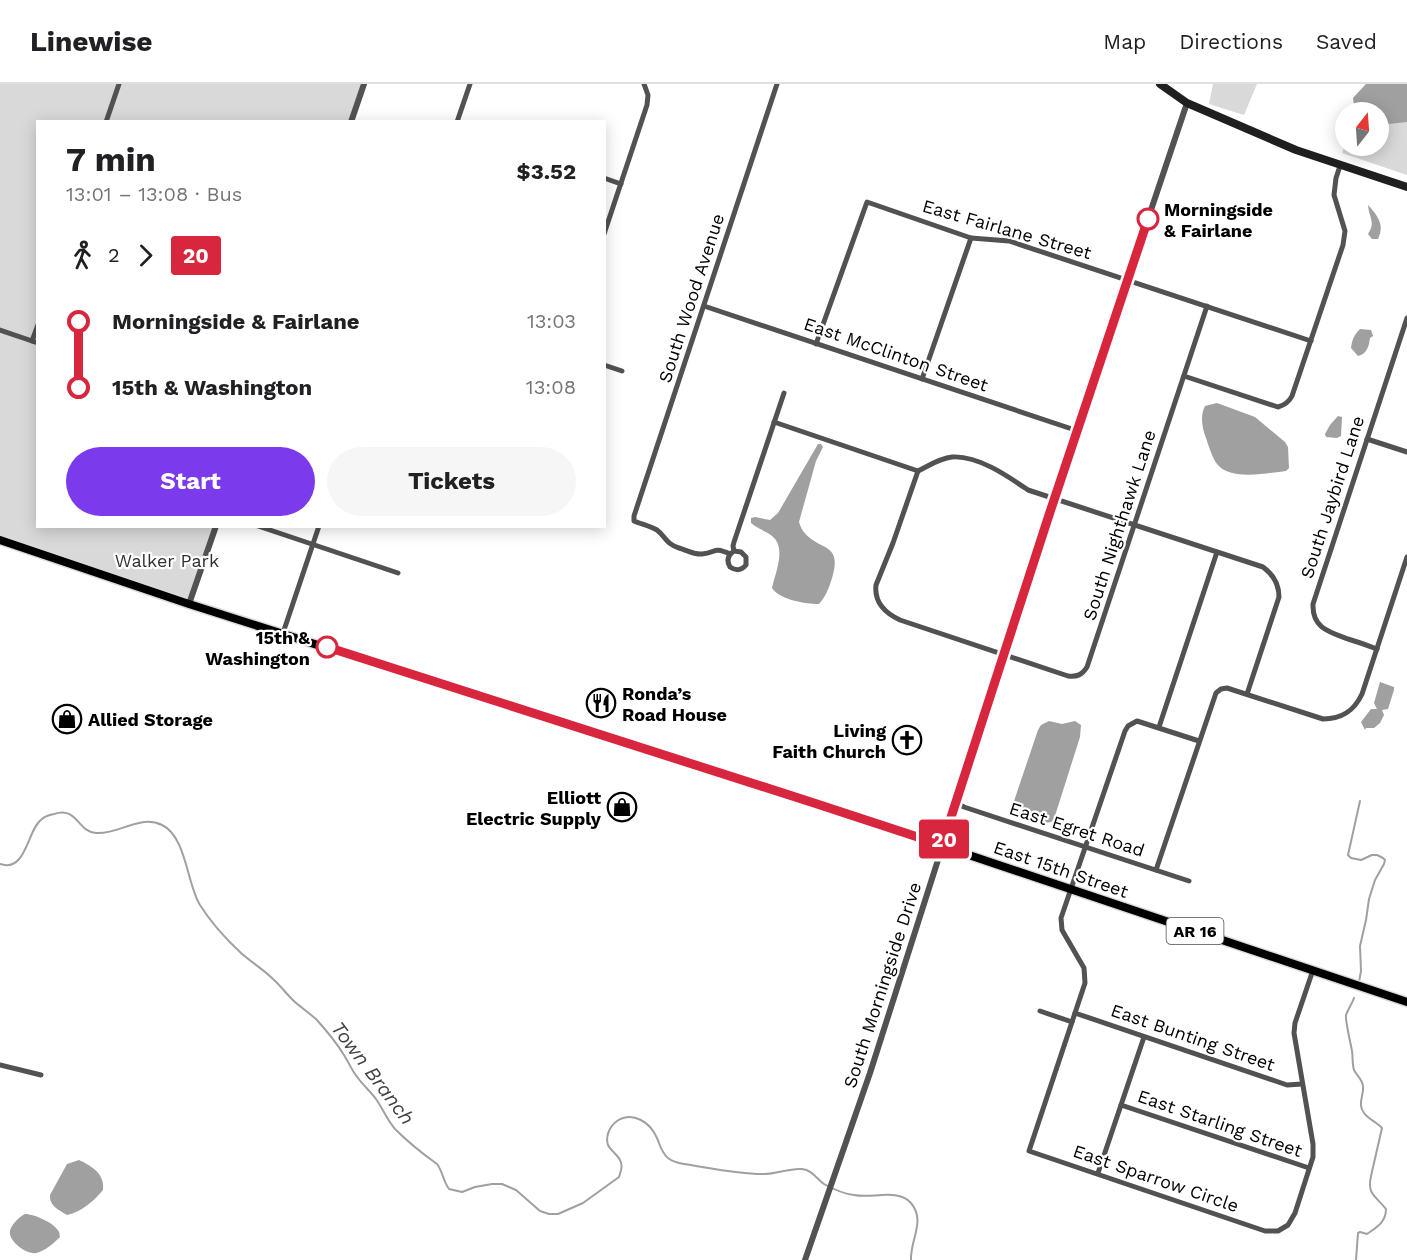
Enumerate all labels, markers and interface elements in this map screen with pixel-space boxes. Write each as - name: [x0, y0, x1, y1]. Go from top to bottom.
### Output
- text: Linewise: [30, 25, 153, 58]
- text: Map: [1103, 29, 1146, 54]
- text: Directions: [1179, 29, 1283, 54]
- text: Saved: [1316, 29, 1377, 54]
- north arrow: [1335, 102, 1389, 156]
- map controls: [1335, 102, 1389, 156]
- text: 7 min: [66, 140, 156, 179]
- text: $3.52: [517, 159, 576, 184]
- text: 13:01 – 13:08 · Bus: [66, 182, 242, 206]
- street label: East Fairlane Street: [920, 195, 1094, 263]
- place label: Morningside & Fairlane: [1164, 199, 1273, 241]
- marker: Morningside & Fairlane: [1137, 208, 1159, 230]
- street label: South Wood Avenue: [654, 211, 728, 385]
- icon: walk: [66, 239, 99, 272]
- icon: forward: [129, 239, 162, 272]
- text: 2: [108, 243, 120, 267]
- text: 20: [183, 243, 209, 268]
- text: Morningside & Fairlane: [112, 309, 360, 334]
- text: 13:03: [527, 309, 576, 333]
- street label: East McClinton Street: [801, 313, 991, 396]
- text: 15th & Washington: [112, 375, 312, 400]
- text: 13:08: [526, 375, 576, 399]
- street label: South Jaybird Lane: [1296, 413, 1368, 581]
- street label: South Nighthawk Lane: [1078, 427, 1160, 623]
- button: Start: [66, 447, 315, 516]
- button: Tickets: [327, 447, 576, 516]
- park label: Walker Park: [115, 550, 219, 571]
- place label: 15th & Washington: [205, 627, 310, 669]
- marker: 15th & Washington: [316, 636, 338, 658]
- place label: Ronda’s Road House: [622, 683, 727, 725]
- restaurant icon: Ronda’s Road House: [585, 687, 617, 719]
- shop icon: Allied Storage: [51, 703, 83, 735]
- place label: Allied Storage: [88, 709, 213, 730]
- place label: Living Faith Church: [772, 720, 887, 762]
- church icon: Living Faith Church: [891, 724, 923, 756]
- place label: Elliott Electric Supply: [466, 787, 602, 829]
- shop icon: Elliott Electric Supply: [606, 791, 638, 823]
- street label: East Egret Road: [1007, 797, 1147, 861]
- line badge: 20: [917, 820, 971, 858]
- text: 20: [931, 827, 957, 852]
- street label: East 15th Street: [991, 836, 1131, 902]
- street label: South Morningside Drive: [839, 879, 925, 1091]
- road number: AR 16: [1166, 918, 1224, 944]
- street label: East Bunting Street: [1108, 999, 1278, 1075]
- water label: Town Branch: [326, 1017, 420, 1129]
- street label: East Starling Street: [1135, 1085, 1306, 1161]
- street label: East Sparrow Circle: [1070, 1140, 1242, 1216]

